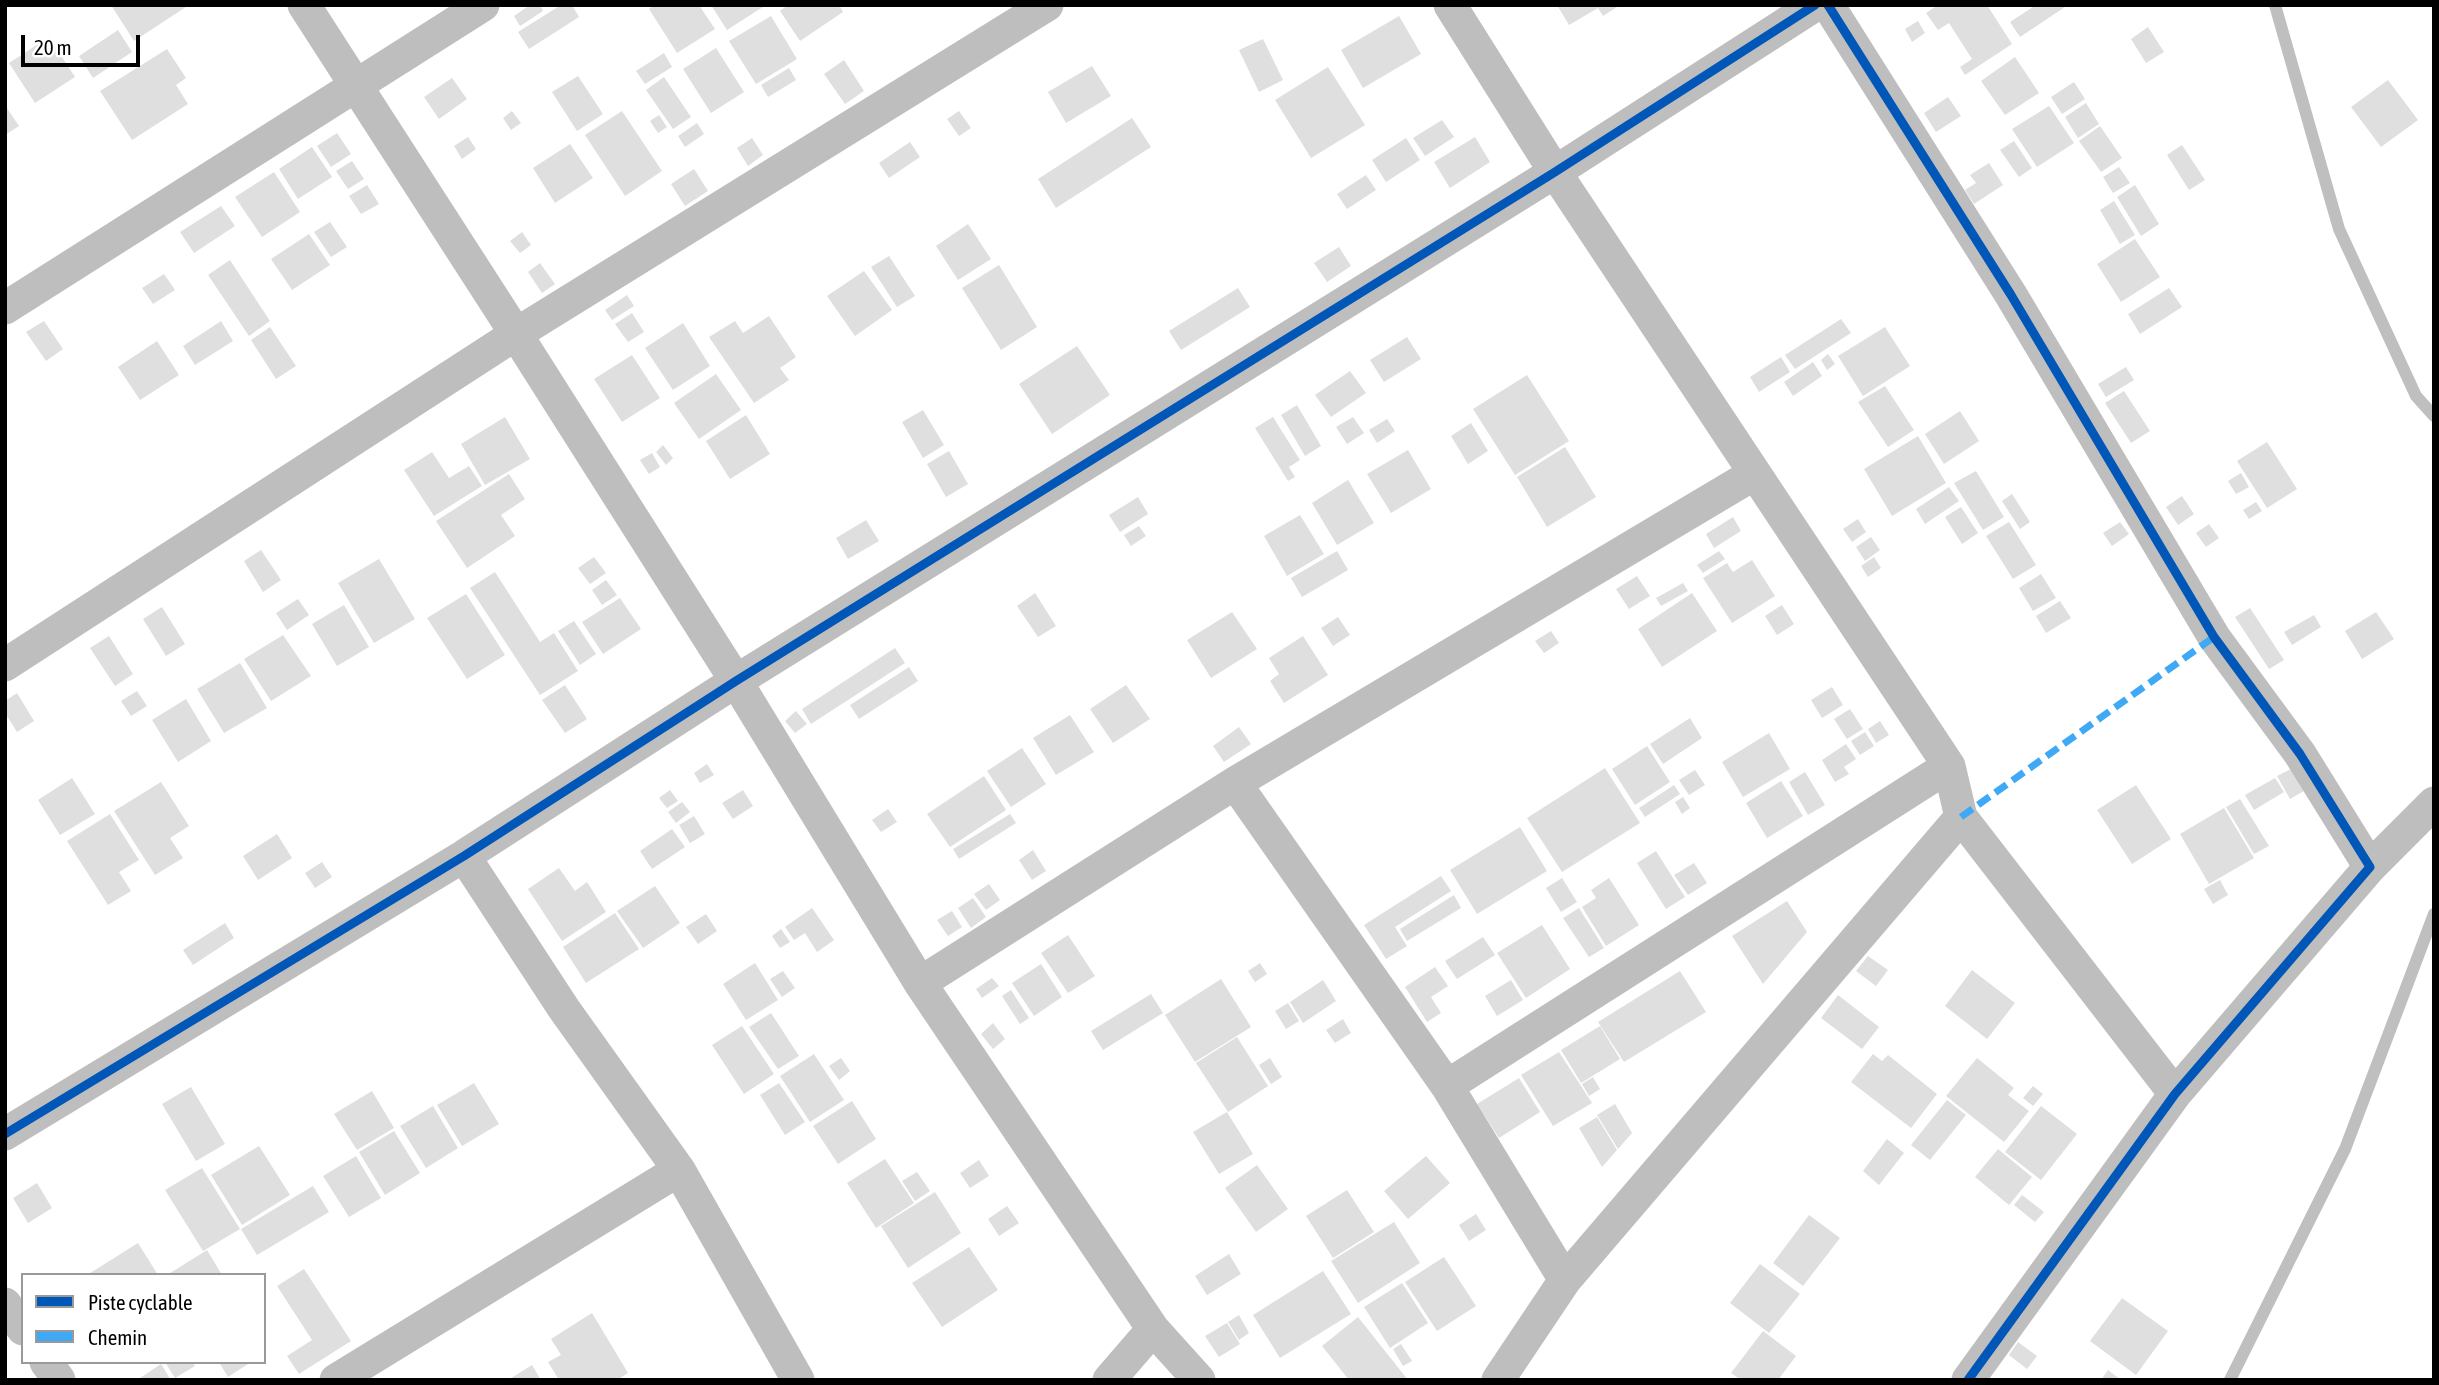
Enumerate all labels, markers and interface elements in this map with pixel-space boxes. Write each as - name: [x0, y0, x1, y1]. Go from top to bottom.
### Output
- scale bar: [24, 21, 144, 65]
- text: 20 m: [34, 35, 72, 59]
- legend: [21, 1273, 266, 1364]
- text: Piste cyclable: [88, 1290, 193, 1314]
- text: Chemin: [88, 1325, 147, 1349]

